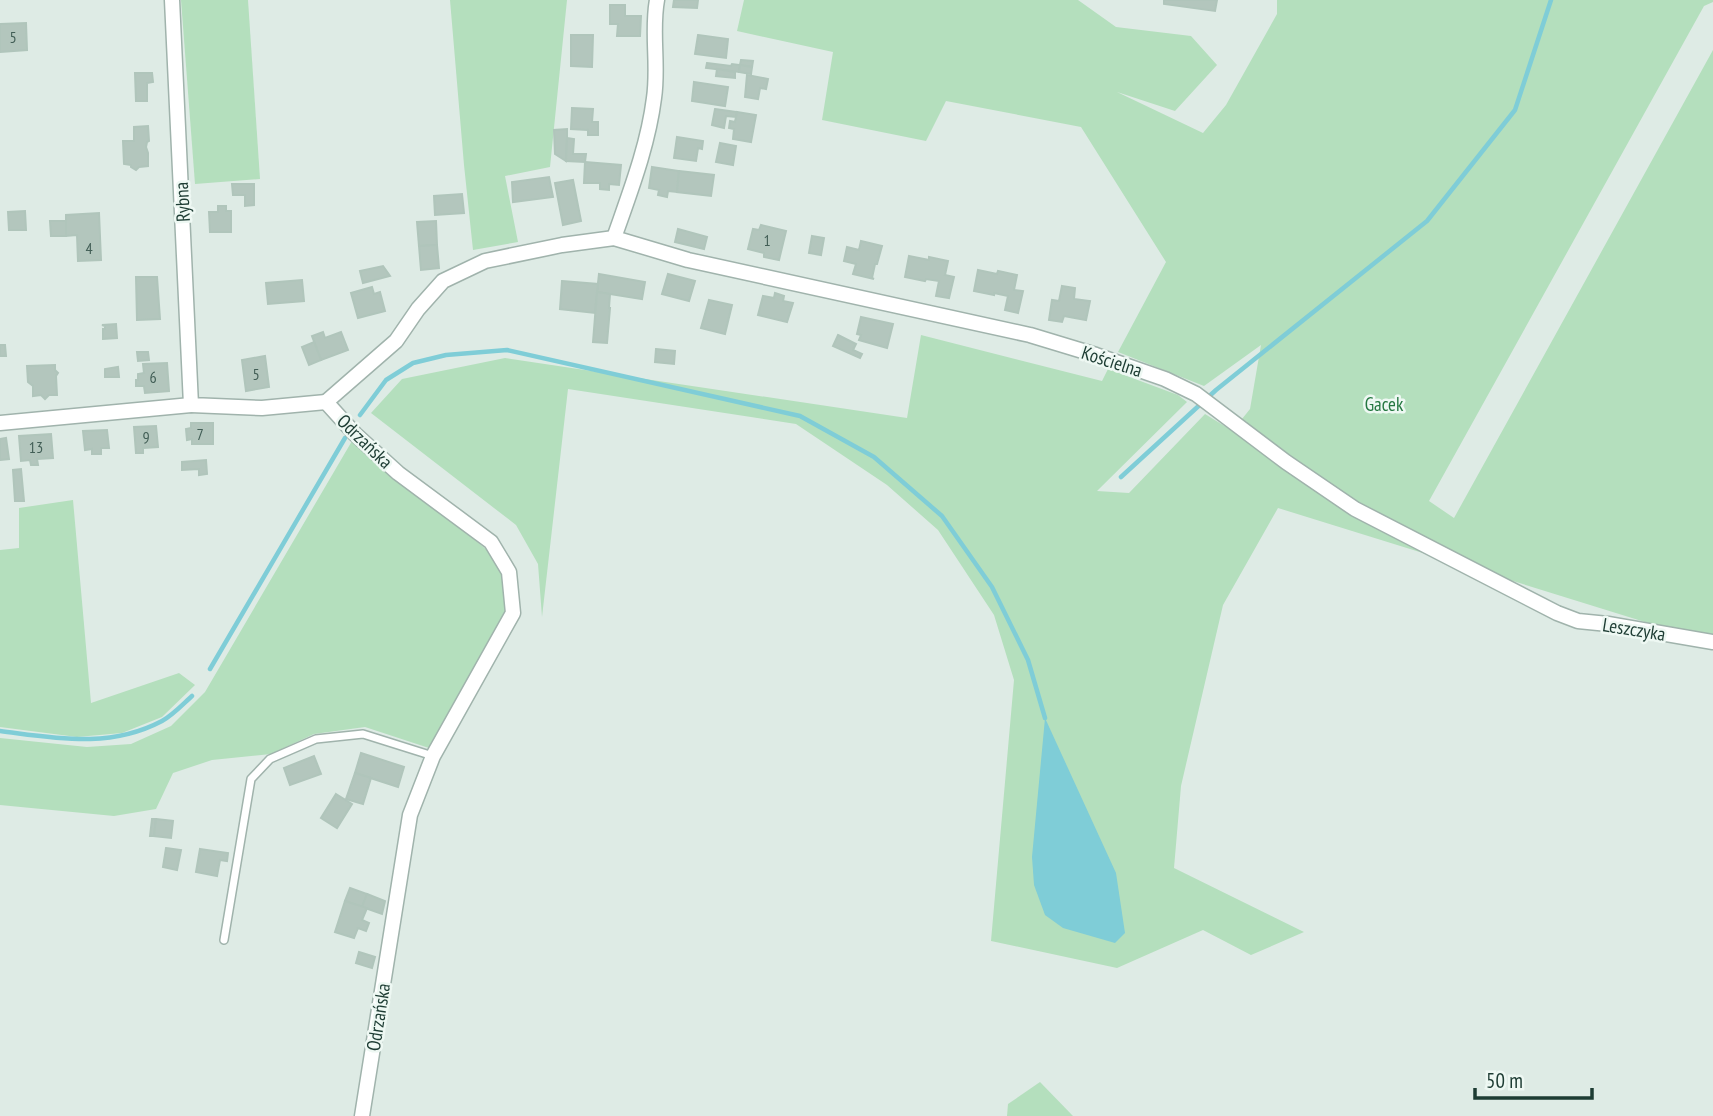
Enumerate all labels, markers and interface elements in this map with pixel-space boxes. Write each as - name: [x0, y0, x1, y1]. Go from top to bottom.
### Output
- house number: 5: [9, 27, 17, 47]
- street label: Rybna: [169, 181, 195, 223]
- house number: 1: [763, 230, 771, 250]
- house number: 4: [85, 238, 93, 258]
- street label: Kościelna: [1079, 340, 1145, 382]
- house number: 5: [252, 364, 260, 384]
- house number: 6: [149, 367, 157, 387]
- park label: Gacek: [1365, 392, 1404, 416]
- street label: Odrzańska: [332, 409, 398, 473]
- house number: 7: [196, 424, 204, 444]
- house number: 9: [142, 427, 150, 447]
- house number: 13: [29, 437, 43, 457]
- street label: Leszczyka: [1601, 612, 1667, 646]
- street label: Odrzańska: [361, 982, 395, 1052]
- scale bar: [1475, 1056, 1592, 1100]
- text: 50 m: [1486, 1067, 1523, 1094]

